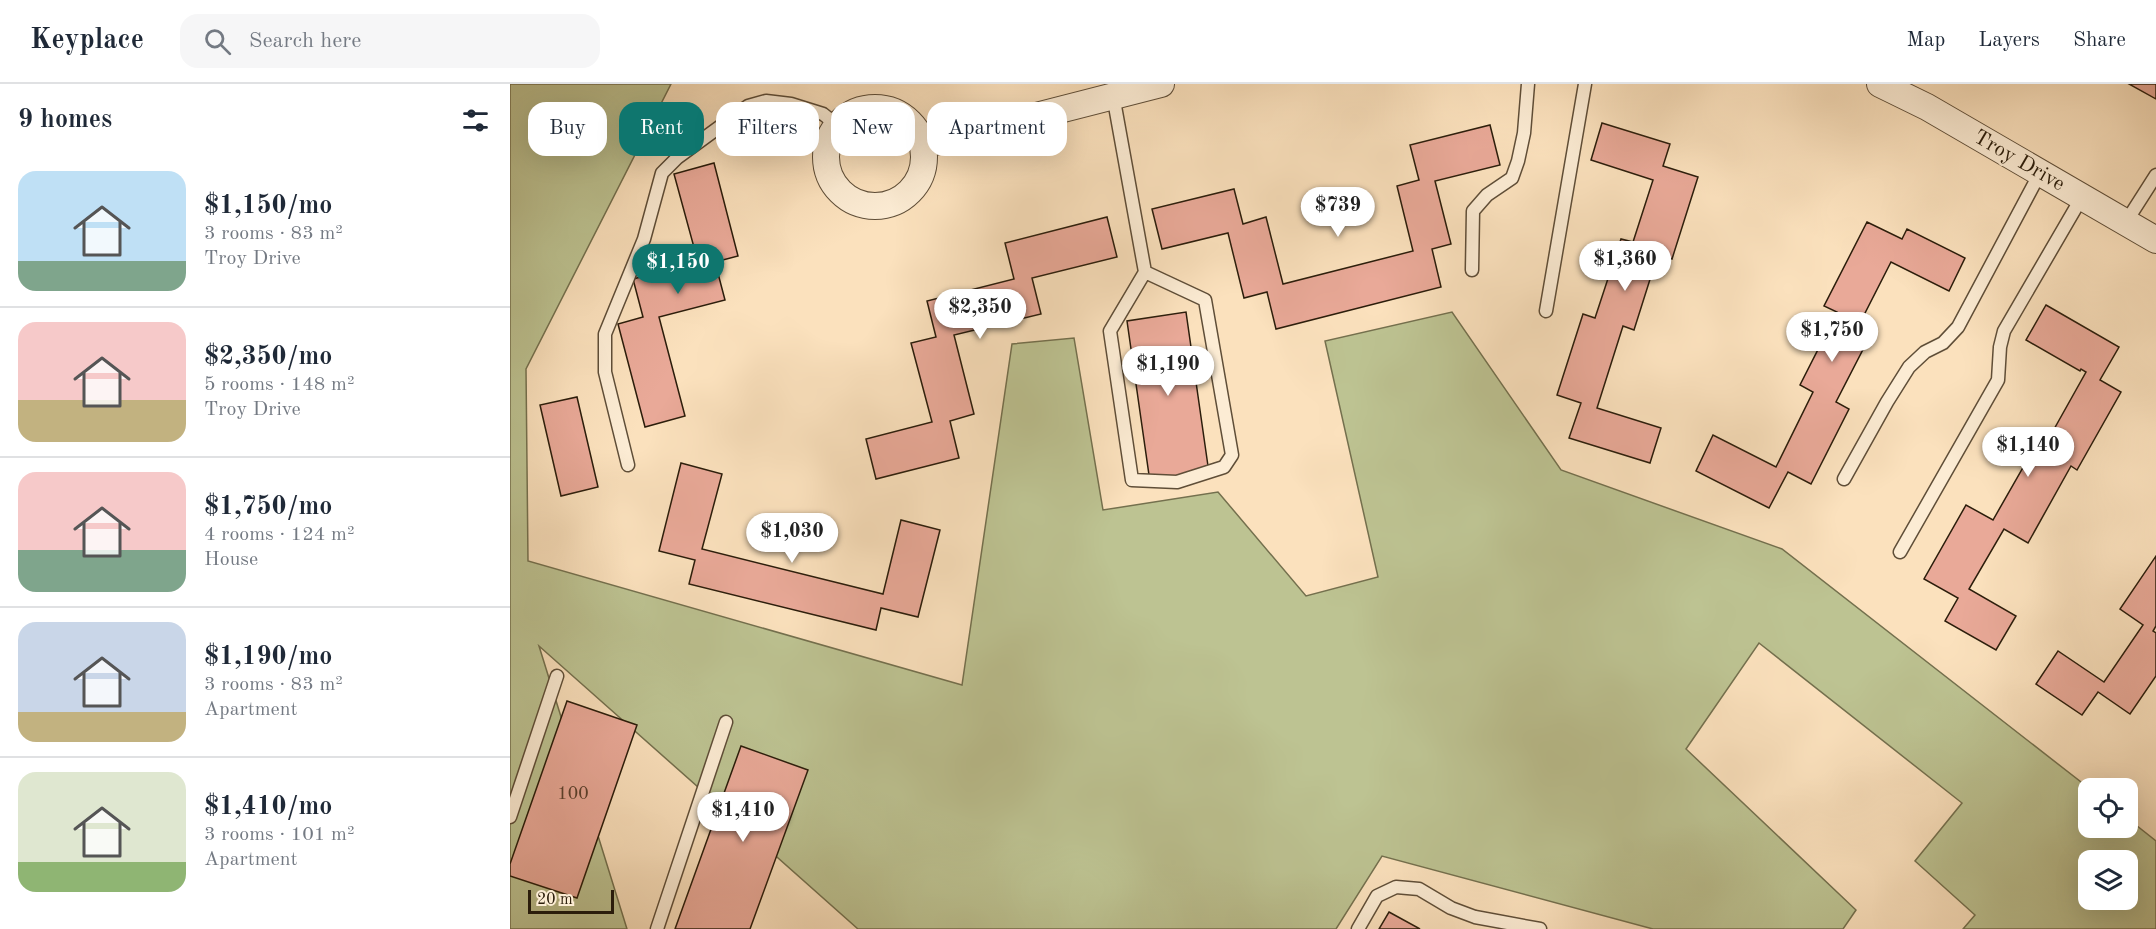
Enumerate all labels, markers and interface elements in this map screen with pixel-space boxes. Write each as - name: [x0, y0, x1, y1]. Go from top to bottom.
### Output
- search box: [180, 14, 600, 68]
- icon: search: [201, 25, 234, 58]
- text: Keyplace: [30, 27, 144, 55]
- text: Search here: [249, 30, 361, 52]
- text: Map: [1906, 30, 1945, 51]
- text: Layers: [1978, 30, 2040, 51]
- text: Share: [2073, 30, 2126, 51]
- chip: Buy: [528, 102, 607, 156]
- chip: Rent: [619, 102, 704, 156]
- chip: Filters: [716, 102, 819, 156]
- chip: New: [831, 102, 915, 156]
- chip: Apartment: [927, 102, 1067, 156]
- icon: filters: [459, 104, 492, 137]
- text: 9 homes: [18, 107, 112, 133]
- street label: Troy Drive: [1970, 127, 2068, 195]
- pin: $739: [1302, 187, 1374, 238]
- text: $1,150/mo: [204, 193, 332, 219]
- icon: home: [66, 195, 138, 267]
- text: $739: [1315, 196, 1361, 216]
- text: 3 rooms · 83 m²: [204, 224, 343, 244]
- pin: $1,360: [1576, 241, 1674, 292]
- pin: $1,150: [629, 244, 727, 295]
- text: Troy Drive: [204, 249, 301, 269]
- text: $1,360: [1593, 250, 1657, 270]
- text: $1,150: [646, 253, 710, 273]
- pin: $2,350: [931, 289, 1029, 340]
- text: $2,350: [948, 298, 1012, 318]
- pin: $1,750: [1783, 312, 1881, 363]
- text: $1,750: [1800, 321, 1864, 341]
- text: $2,350/mo: [204, 344, 332, 370]
- icon: home: [66, 346, 138, 418]
- pin: $1,190: [1119, 346, 1217, 397]
- text: $1,190: [1136, 355, 1200, 375]
- text: 5 rooms · 148 m²: [204, 375, 354, 395]
- text: Troy Drive: [204, 400, 301, 420]
- pin: $1,140: [1979, 427, 2077, 478]
- text: $1,140: [1996, 436, 2060, 456]
- text: $1,750/mo: [204, 494, 332, 520]
- icon: home: [66, 496, 138, 568]
- pin: $1,030: [743, 513, 841, 564]
- text: $1,030: [760, 522, 824, 542]
- text: 4 rooms · 124 m²: [204, 525, 354, 545]
- text: House: [204, 550, 258, 570]
- text: $1,190/mo: [204, 644, 332, 670]
- icon: home: [66, 646, 138, 718]
- text: 3 rooms · 83 m²: [204, 675, 343, 695]
- text: Apartment: [204, 700, 298, 720]
- map controls: [2078, 778, 2138, 910]
- button: locate: [2078, 778, 2138, 838]
- house number: 100: [557, 785, 589, 803]
- pin: $1,410: [694, 792, 792, 843]
- text: $1,410/mo: [204, 794, 332, 820]
- icon: home: [66, 796, 138, 868]
- text: $1,410: [711, 801, 775, 821]
- text: 3 rooms · 101 m²: [204, 825, 354, 845]
- text: Apartment: [204, 850, 298, 870]
- button: layers: [2078, 850, 2138, 910]
- scale bar: [528, 887, 614, 914]
- text: 20 m: [537, 892, 573, 908]

